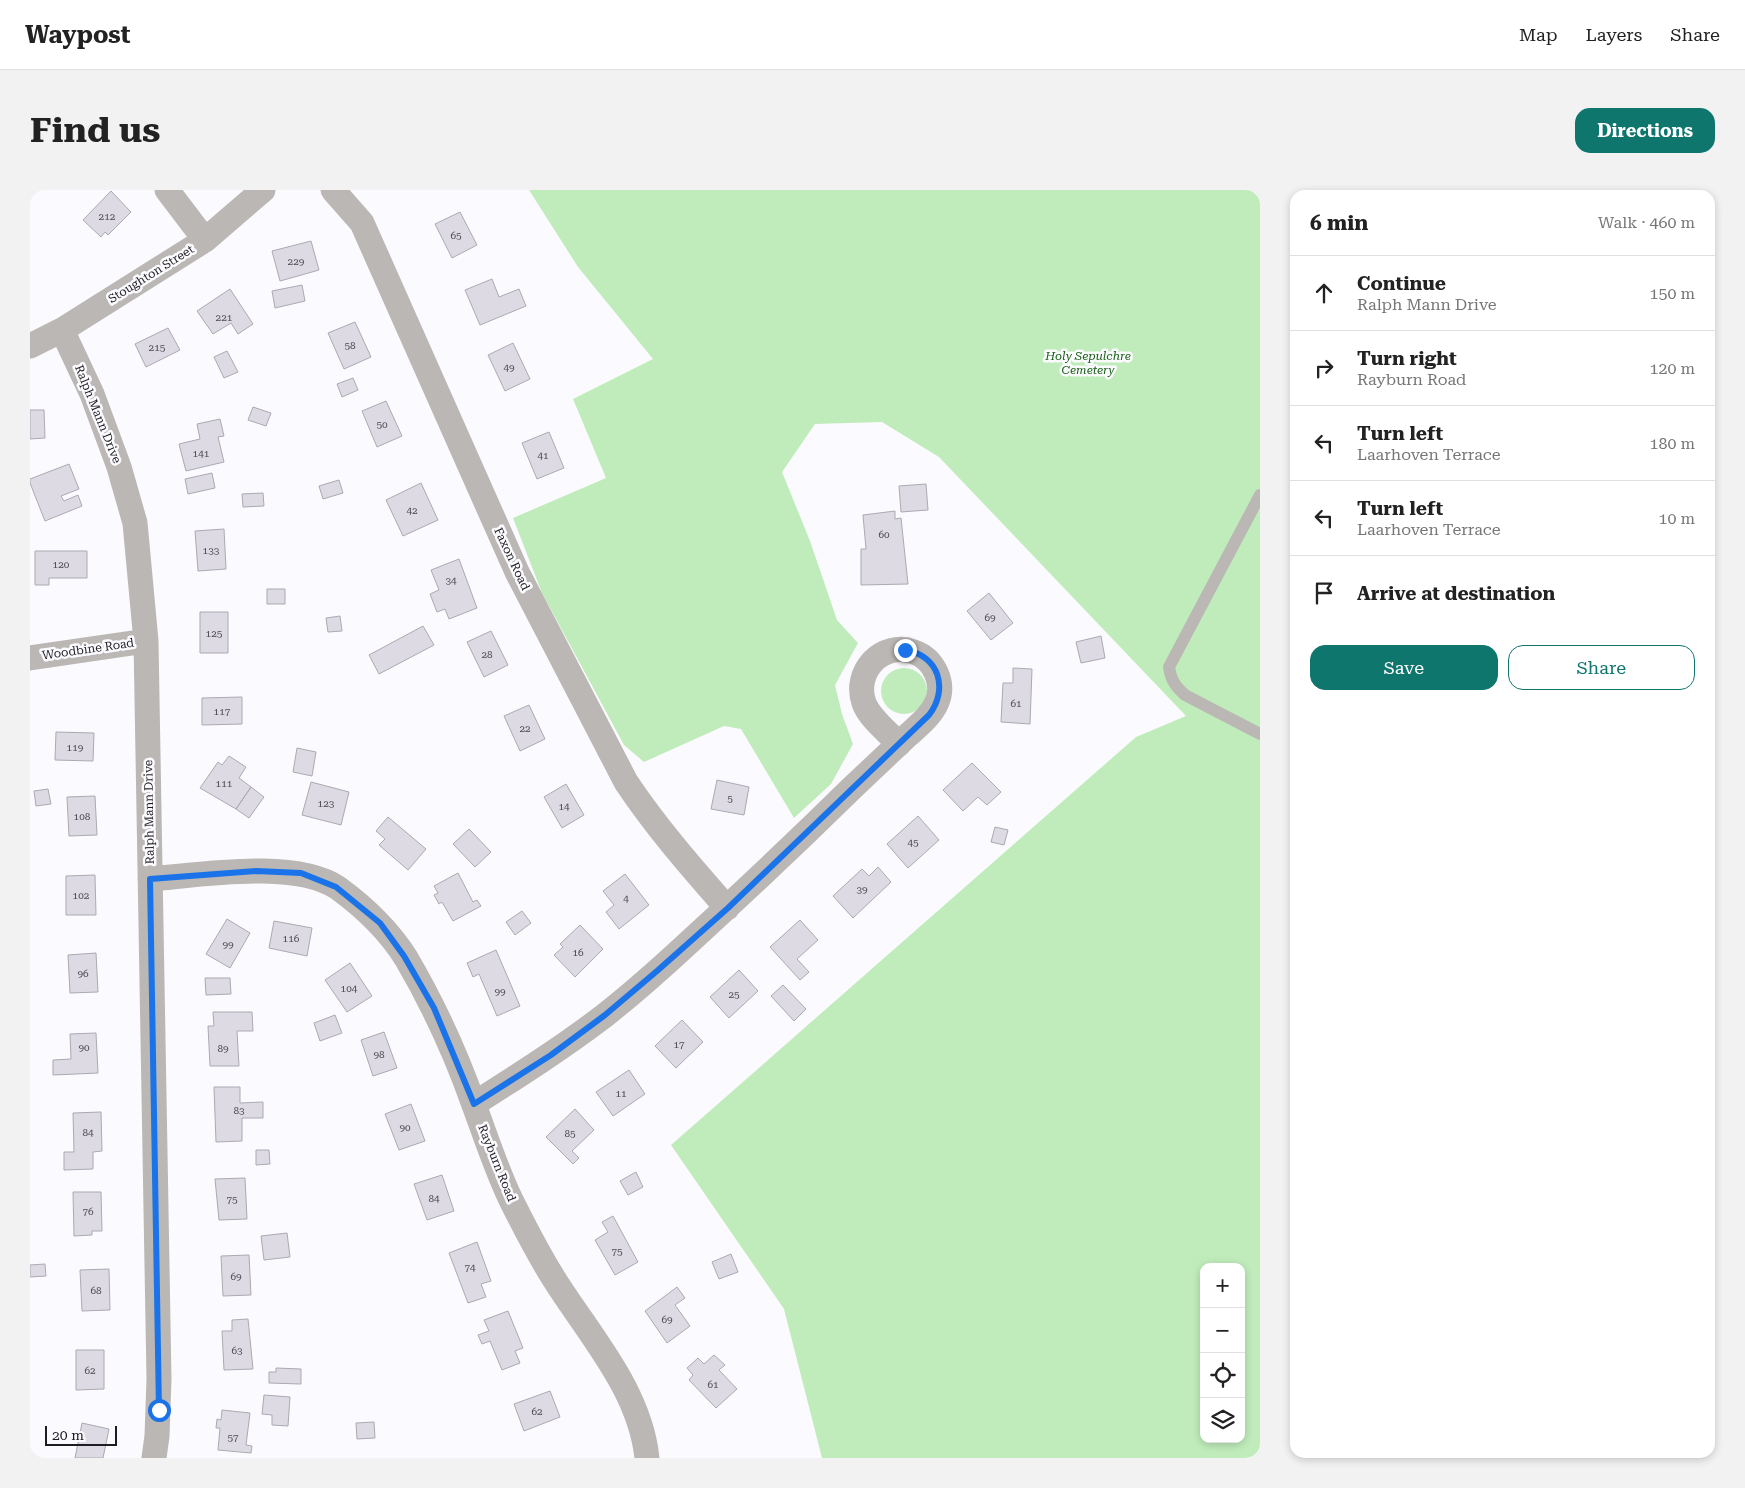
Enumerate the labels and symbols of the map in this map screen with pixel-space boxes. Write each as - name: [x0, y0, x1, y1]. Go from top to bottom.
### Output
- house number: 212: [99, 211, 116, 222]
- house number: 65: [450, 230, 462, 241]
- street label: Stoughton Street: [106, 242, 197, 306]
- house number: 229: [288, 256, 305, 267]
- house number: 221: [216, 312, 233, 323]
- house number: 58: [344, 340, 356, 351]
- house number: 215: [149, 342, 166, 353]
- park label: Holy Sepulchre Cemetery: [1044, 349, 1131, 377]
- house number: 49: [503, 362, 515, 373]
- street label: Ralph Mann Drive: [72, 363, 124, 466]
- house number: 50: [376, 419, 388, 430]
- house number: 141: [193, 448, 210, 459]
- house number: 41: [537, 450, 549, 461]
- house number: 42: [406, 505, 418, 516]
- street label: Faxon Road: [491, 525, 533, 593]
- house number: 60: [878, 529, 890, 540]
- house number: 133: [203, 545, 220, 556]
- house number: 120: [53, 559, 70, 570]
- house number: 34: [445, 575, 457, 586]
- house number: 69: [984, 612, 996, 623]
- house number: 125: [206, 628, 223, 639]
- street label: Woodbine Road: [41, 636, 135, 662]
- route end: [894, 639, 917, 662]
- house number: 28: [481, 649, 493, 660]
- house number: 61: [1010, 698, 1022, 709]
- house number: 117: [214, 706, 231, 717]
- house number: 22: [519, 723, 531, 734]
- house number: 119: [67, 742, 84, 753]
- street label: Ralph Mann Drive: [141, 759, 157, 864]
- house number: 111: [216, 778, 233, 789]
- house number: 5: [727, 793, 733, 804]
- house number: 123: [318, 798, 335, 809]
- house number: 14: [558, 801, 570, 812]
- house number: 108: [74, 811, 91, 822]
- house number: 45: [907, 837, 919, 848]
- house number: 39: [856, 884, 868, 895]
- house number: 102: [73, 890, 90, 901]
- house number: 4: [623, 893, 629, 904]
- house number: 116: [283, 933, 300, 944]
- house number: 99: [222, 939, 234, 950]
- house number: 16: [572, 947, 584, 958]
- house number: 96: [77, 968, 89, 979]
- house number: 104: [341, 983, 358, 994]
- house number: 99: [494, 986, 506, 997]
- house number: 25: [728, 989, 740, 1000]
- house number: 17: [673, 1039, 685, 1050]
- house number: 90: [78, 1042, 90, 1053]
- house number: 89: [217, 1043, 229, 1054]
- house number: 98: [373, 1049, 385, 1060]
- house number: 11: [615, 1088, 627, 1099]
- house number: 83: [233, 1105, 245, 1116]
- house number: 90: [399, 1122, 411, 1133]
- street label: Rayburn Road: [475, 1122, 519, 1204]
- house number: 84: [82, 1127, 94, 1138]
- house number: 85: [564, 1128, 576, 1139]
- house number: 84: [428, 1193, 440, 1204]
- house number: 75: [226, 1194, 238, 1205]
- house number: 76: [82, 1206, 94, 1217]
- house number: 75: [611, 1246, 623, 1257]
- house number: 74: [464, 1262, 476, 1273]
- house number: 69: [230, 1271, 242, 1282]
- house number: 68: [90, 1285, 102, 1296]
- house number: 69: [661, 1314, 673, 1325]
- house number: 63: [231, 1345, 243, 1356]
- house number: 62: [84, 1365, 96, 1376]
- house number: 61: [707, 1379, 719, 1390]
- route start: [148, 1399, 171, 1422]
- house number: 62: [531, 1406, 543, 1417]
- scale bar: [45, 1423, 118, 1446]
- house number: 57: [227, 1432, 239, 1443]

